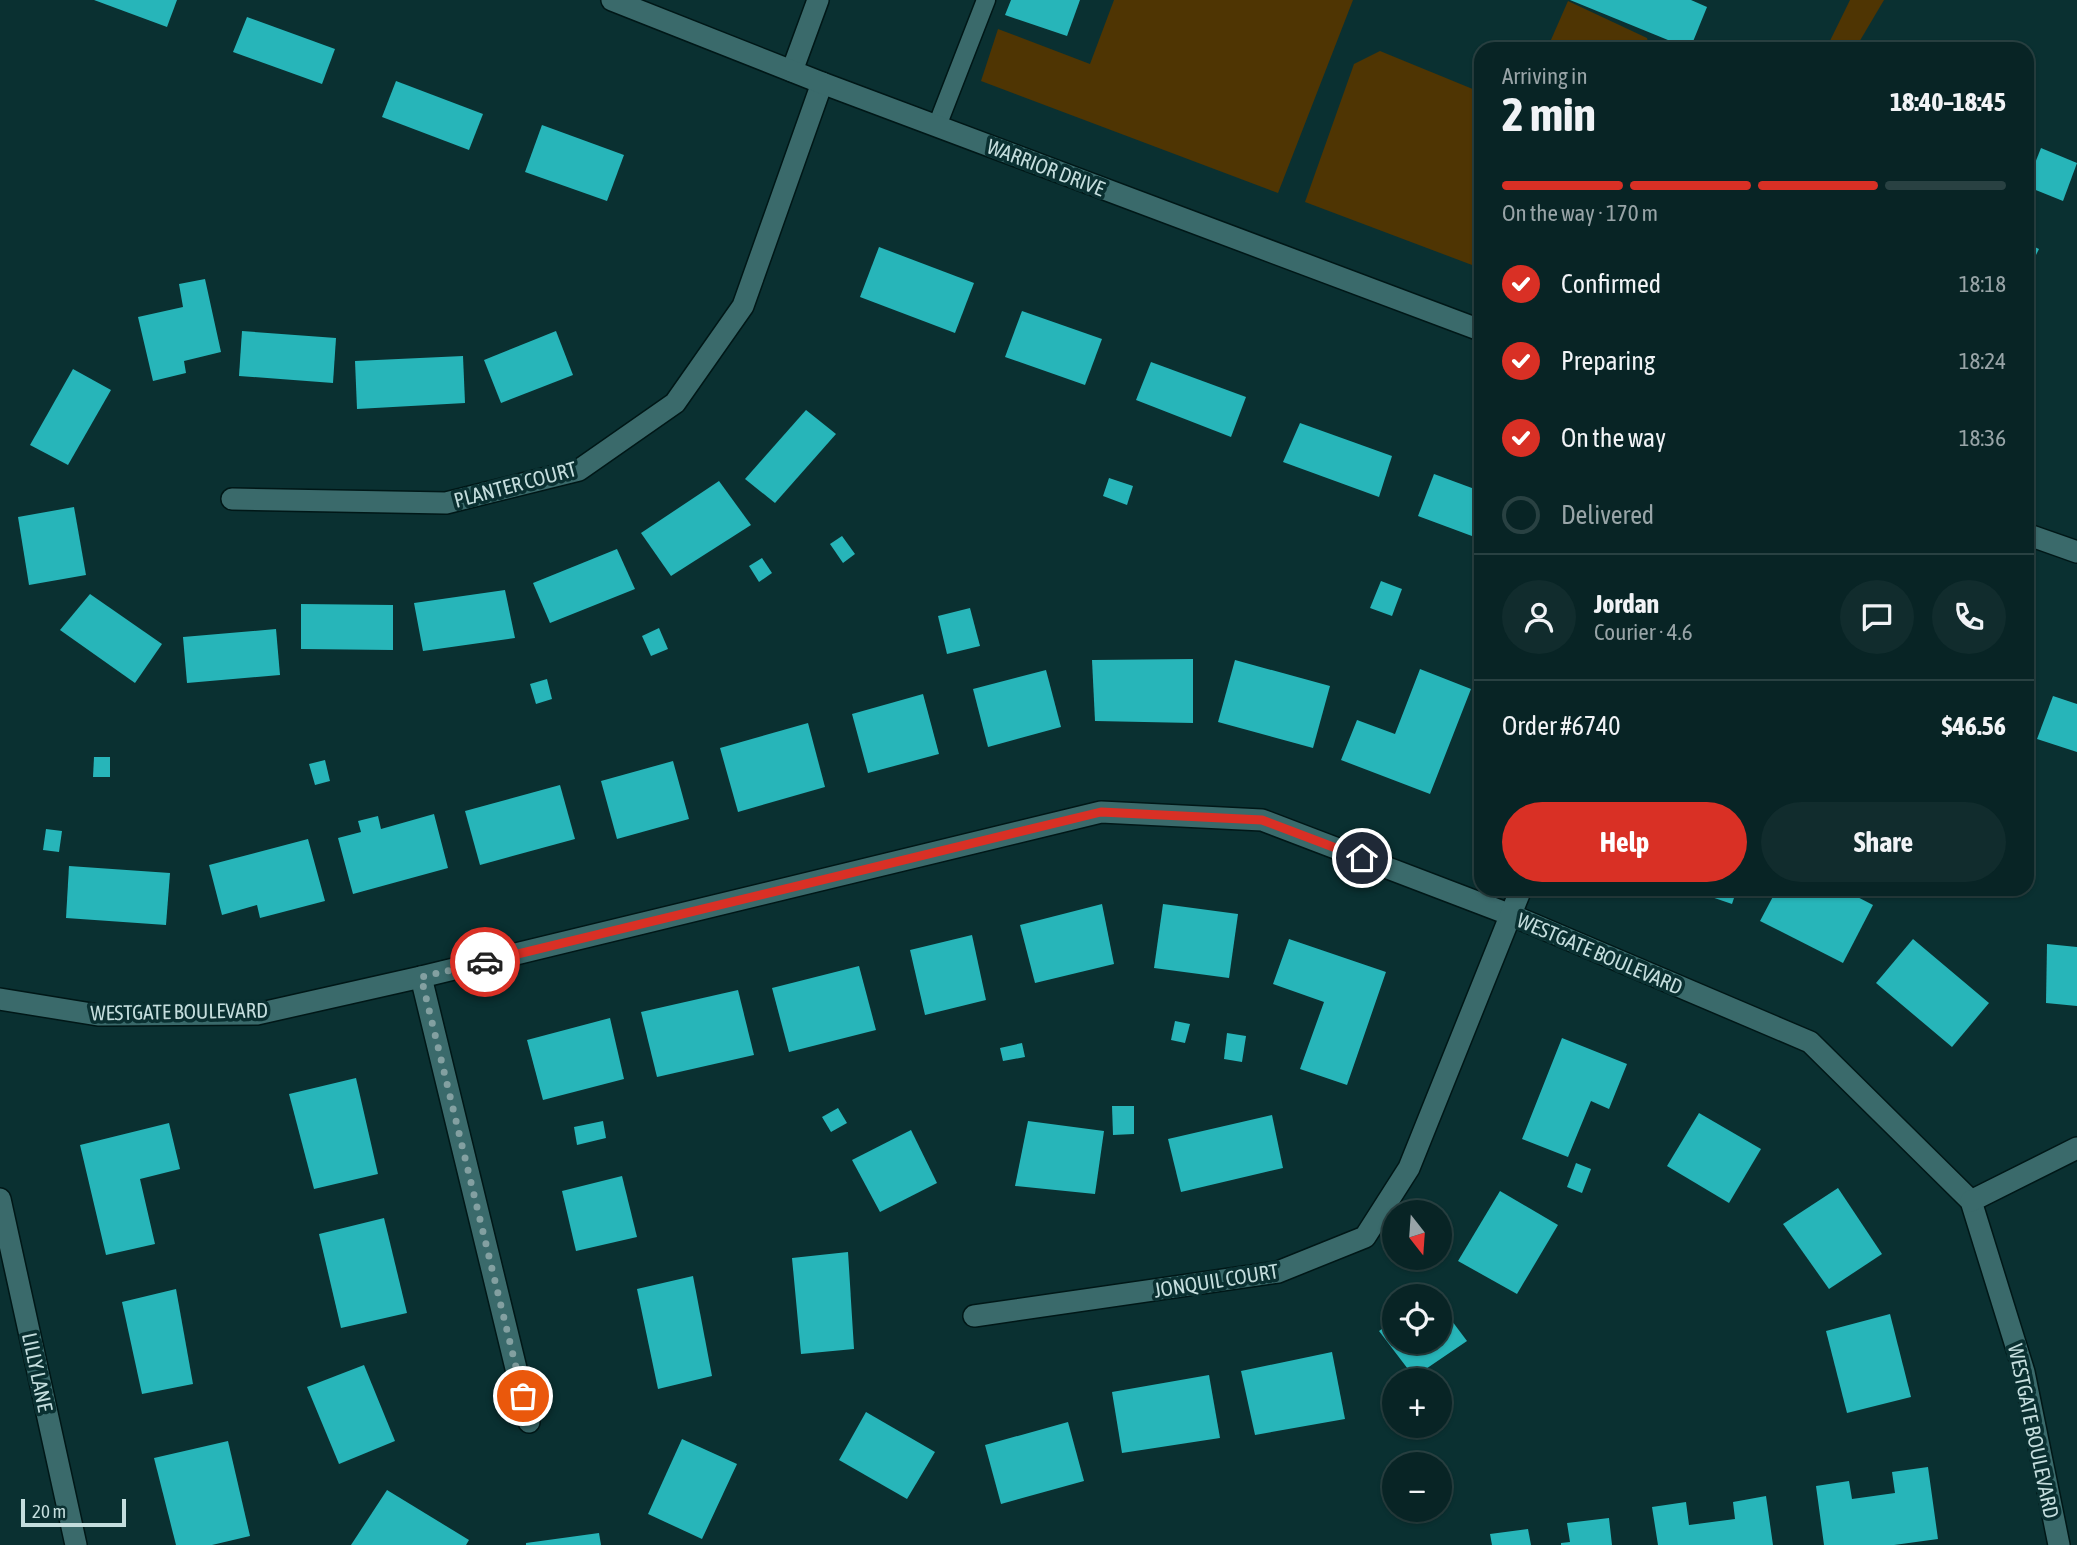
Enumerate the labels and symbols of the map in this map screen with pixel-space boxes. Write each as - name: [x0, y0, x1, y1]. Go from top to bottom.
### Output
- street label: WARRIOR DRIVE: [984, 134, 1108, 200]
- street label: PLANTER COURT: [451, 456, 579, 512]
- pin: [1332, 828, 1392, 888]
- street label: WESTGATE BOULEVARD: [1514, 907, 1686, 999]
- courier: [450, 927, 520, 997]
- street label: WESTGATE BOULEVARD: [90, 997, 268, 1025]
- north arrow: [1382, 1200, 1452, 1270]
- street label: JONQUIL COURT: [1152, 1258, 1280, 1302]
- street label: LILLY LANE: [18, 1330, 58, 1414]
- street label: WESTGATE BOULEVARD: [2004, 1342, 2064, 1520]
- pin: [493, 1366, 553, 1426]
- scale bar: [21, 1496, 126, 1528]

